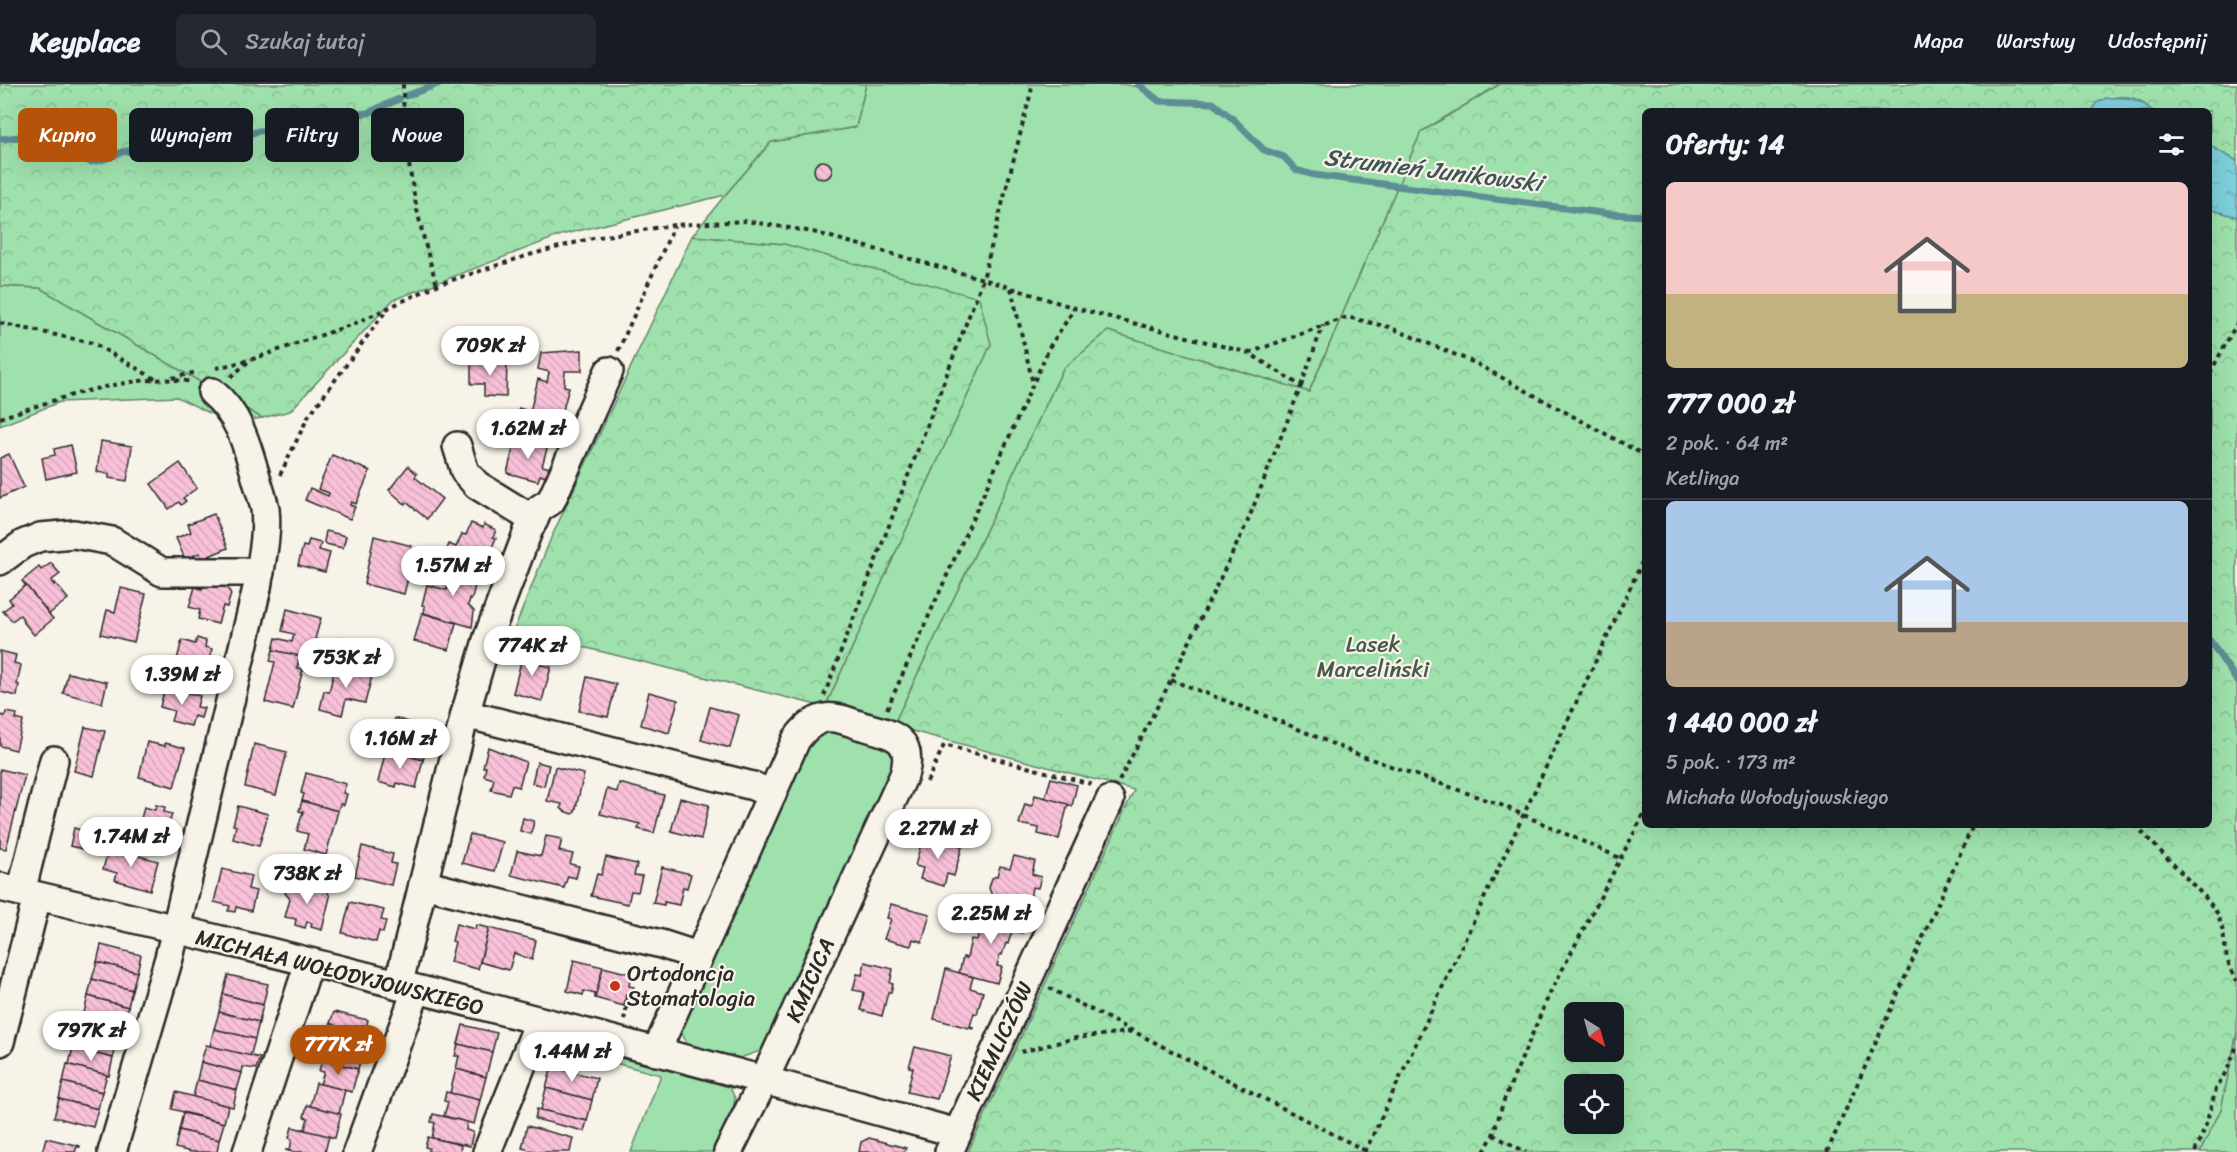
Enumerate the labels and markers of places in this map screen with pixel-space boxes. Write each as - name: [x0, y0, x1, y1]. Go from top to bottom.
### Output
- pin: 709K zł: [435, 326, 545, 377]
- pin: 1.62M zł: [466, 409, 590, 460]
- pin: 1.57M zł: [391, 546, 515, 597]
- pin: 774K zł: [477, 626, 587, 677]
- pin: 753K zł: [291, 638, 401, 689]
- pin: 1.39M zł: [120, 655, 244, 706]
- pin: 1.16M zł: [338, 719, 462, 770]
- pin: 2.27M zł: [876, 809, 1000, 860]
- pin: 1.74M zł: [69, 817, 193, 868]
- pin: 738K zł: [252, 854, 362, 905]
- pin: 2.25M zł: [929, 894, 1053, 945]
- place label: Ortodoncja Stomatologia: [627, 954, 755, 1018]
- marker: Ortodoncja Stomatologia: [608, 979, 622, 993]
- pin: 797K zł: [36, 1011, 146, 1062]
- pin: 777K zł: [283, 1025, 393, 1076]
- pin: 1.44M zł: [510, 1032, 634, 1083]

